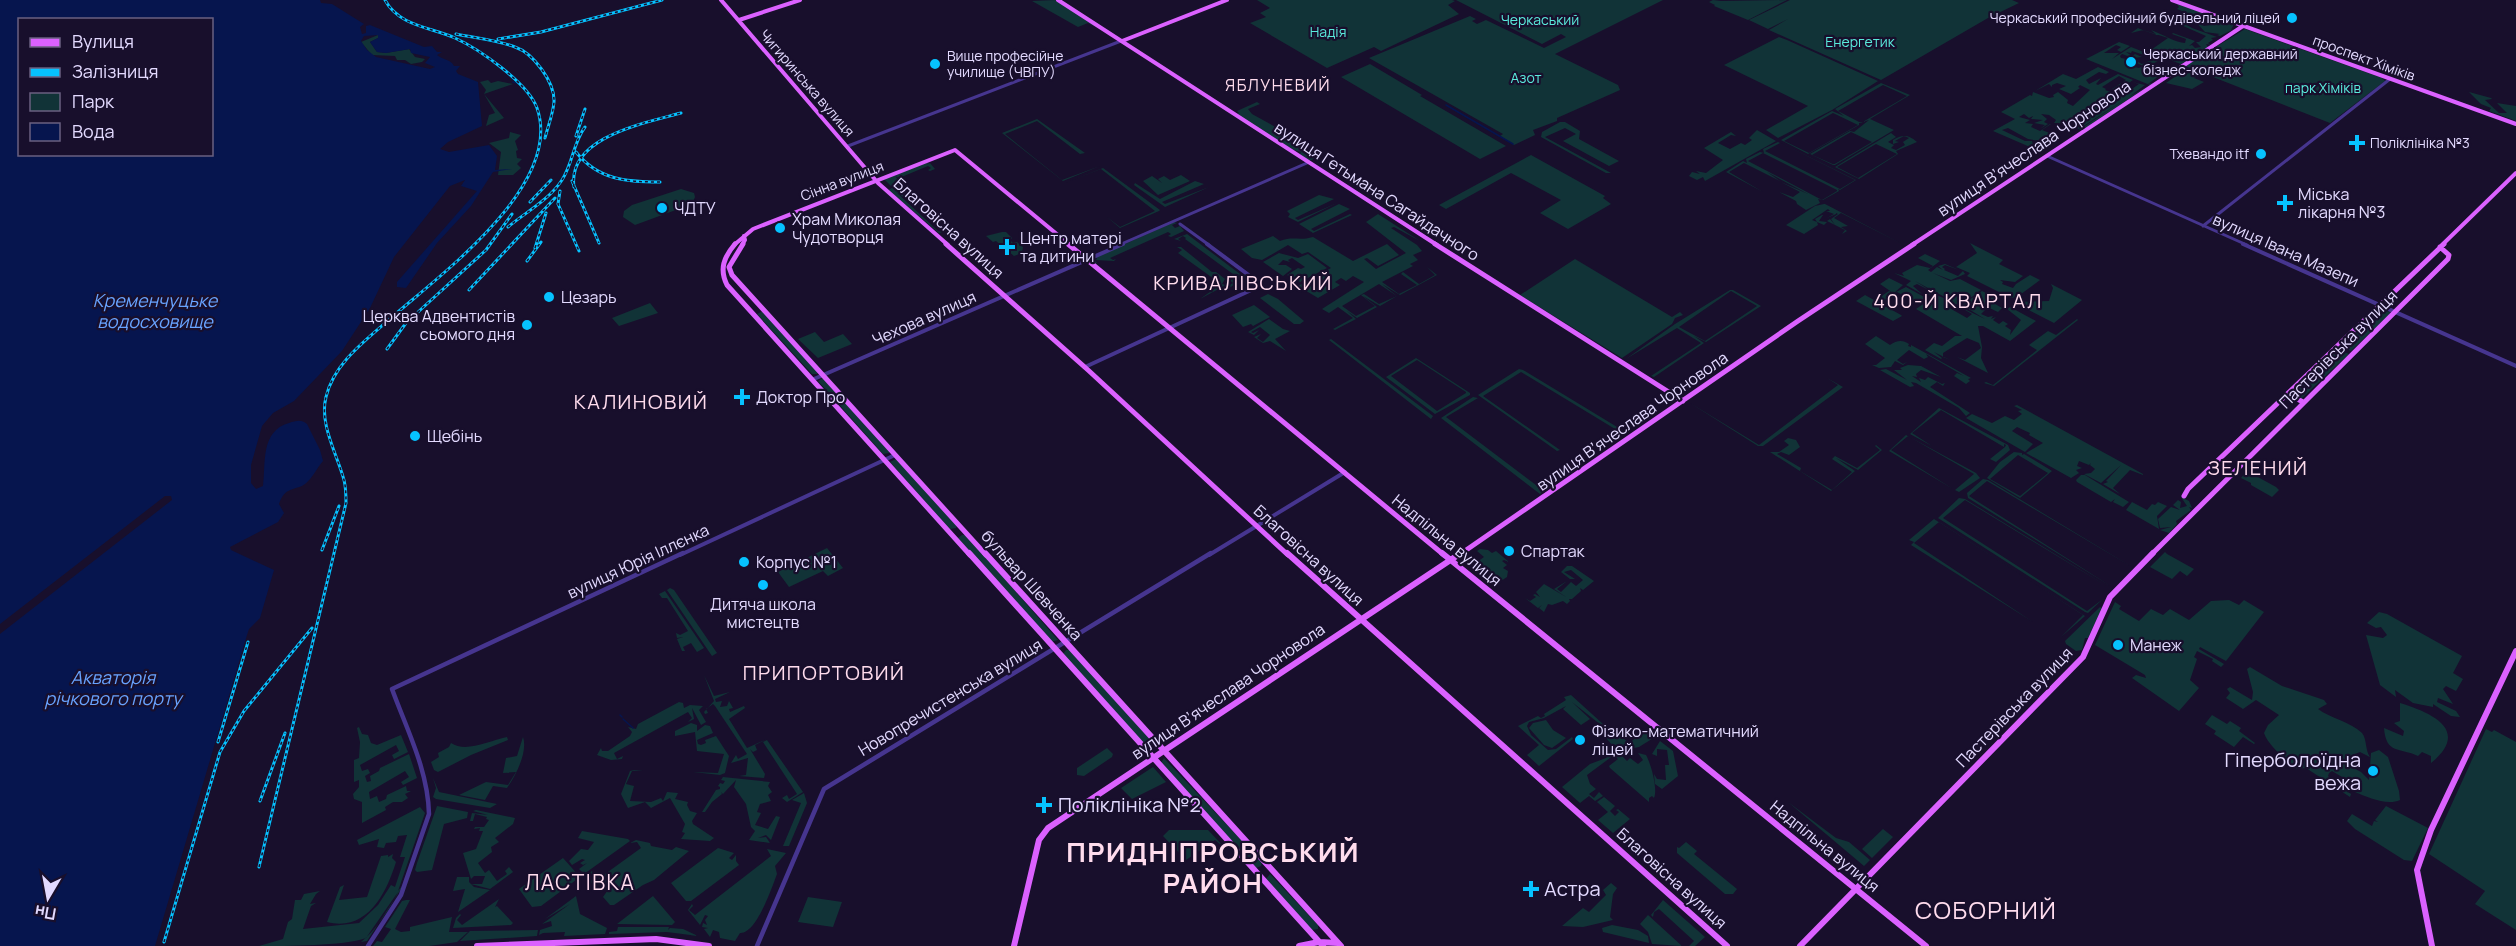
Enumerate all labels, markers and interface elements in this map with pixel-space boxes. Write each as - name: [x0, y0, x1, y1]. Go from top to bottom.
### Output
- place label: Черкаський професійний будівельний ліцей: [1990, 8, 2280, 27]
- park label: Черкаський: [1501, 10, 1579, 29]
- marker: Черкаський професійний будівельний ліцей: [2285, 11, 2299, 25]
- legend: [18, 18, 213, 156]
- park label: Надія: [1310, 22, 1346, 41]
- street label: Чигиринська вулиця: [756, 25, 859, 140]
- text: Вулиця: [72, 29, 134, 53]
- street label: проспект Хіміків: [2310, 30, 2418, 85]
- park label: Енергетик: [1825, 32, 1896, 51]
- place label: Черкаський державний бізнес-коледж: [2143, 44, 2298, 79]
- place label: Вище професійне училище (ЧВПУ): [947, 46, 1063, 81]
- marker: Черкаський державний бізнес-коледж: [2124, 55, 2138, 69]
- marker: Вище професійне училище (ЧВПУ): [928, 57, 942, 71]
- text: Залізниця: [72, 59, 158, 83]
- park label: Азот: [1510, 68, 1542, 87]
- district label: ЯБЛУНЕВИЙ: [1225, 74, 1331, 96]
- street label: вулиця Вʼячеслава Чорновола: [1933, 75, 2135, 221]
- park label: парк Хіміків: [2285, 78, 2362, 97]
- text: Парк: [72, 89, 115, 113]
- street label: вулиця Гетьмана Сагайдачного: [1270, 116, 1484, 266]
- text: Вода: [72, 119, 114, 143]
- place label: Поліклініка №3: [2370, 133, 2470, 152]
- marker: Поліклініка №3: [2348, 134, 2366, 152]
- place label: Тхевандо itf: [2170, 144, 2249, 163]
- marker: Тхевандо itf: [2254, 147, 2268, 161]
- street label: Сінна вулиця: [798, 156, 886, 205]
- street label: Благовісна вулиця: [889, 173, 1009, 283]
- place label: Міська лікарня №3: [2298, 183, 2385, 223]
- marker: Міська лікарня №3: [2276, 194, 2294, 212]
- place label: ЧДТУ: [674, 197, 716, 219]
- marker: ЧДТУ: [655, 201, 669, 215]
- place label: Храм Миколая Чудотворця: [792, 208, 901, 248]
- street label: вулиця Івана Мазепи: [2210, 208, 2362, 292]
- marker: Храм Миколая Чудотворця: [773, 221, 787, 235]
- place label: Центр матері та дитини: [1020, 227, 1122, 267]
- marker: Центр матері та дитини: [998, 238, 1016, 256]
- district label: КРИВАЛІВСЬКИЙ: [1153, 269, 1333, 296]
- street label: Чехова вулиця: [869, 285, 979, 351]
- street label: Пастерівська вулиця: [2274, 285, 2402, 413]
- place label: Цезарь: [561, 286, 617, 308]
- district label: 400-Й КВАРТАЛ: [1873, 287, 2043, 314]
- water label: Кременчуцьке водосховище: [93, 288, 219, 333]
- marker: Цезарь: [542, 290, 556, 304]
- place label: Церква Адвентистів сьомого дня: [363, 305, 515, 345]
- marker: Церква Адвентистів сьомого дня: [520, 318, 534, 332]
- street label: вулиця Вʼячеслава Чорновола: [1532, 346, 1732, 496]
- place label: Доктор Про: [756, 386, 845, 408]
- district label: КАЛИНОВИЙ: [574, 388, 708, 415]
- marker: Доктор Про: [733, 388, 751, 406]
- place label: Щебінь: [427, 425, 482, 447]
- marker: Щебінь: [408, 429, 422, 443]
- district label: ЗЕЛЕНИЙ: [2208, 454, 2308, 481]
- street label: Надпільна вулиця: [1388, 489, 1506, 591]
- street label: Благовісна вулиця: [1249, 500, 1369, 610]
- street label: вулиця Юрія Іллєнка: [563, 518, 713, 604]
- street label: бульвар Шевченка: [976, 525, 1088, 645]
- place label: Спартак: [1521, 540, 1586, 562]
- marker: Спартак: [1502, 544, 1516, 558]
- place label: Корпус №1: [756, 551, 837, 573]
- marker: Корпус №1: [737, 555, 751, 569]
- marker: Дитяча школа мистецтв: [756, 578, 770, 592]
- place label: Дитяча школа мистецтв: [710, 593, 816, 633]
- street label: вулиця Вʼячеслава Чорновола: [1127, 618, 1329, 764]
- street label: Новопречистенська вулиця: [854, 633, 1046, 761]
- place label: Манеж: [2130, 634, 2183, 656]
- marker: Манеж: [2111, 638, 2125, 652]
- street label: Пастерівська вулиця: [1951, 642, 2077, 772]
- district label: ПРИПОРТОВИЙ: [743, 659, 905, 686]
- water label: Акваторія річкового порту: [45, 665, 184, 710]
- place label: Фізико-математичний ліцей: [1592, 720, 1759, 760]
- marker: Фізико-математичний ліцей: [1573, 733, 1587, 747]
- place label: Гіперболоїдна вежа: [2224, 746, 2361, 796]
- marker: Гіперболоїдна вежа: [2366, 764, 2380, 778]
- place label: Поліклініка №2: [1058, 791, 1201, 818]
- street label: Надпільна вулиця: [1766, 795, 1884, 897]
- marker: Поліклініка №2: [1035, 796, 1053, 814]
- street label: Благовісна вулиця: [1612, 823, 1732, 933]
- district label: ПРИДНІПРОВСЬКИЙ РАЙОН: [1066, 833, 1360, 901]
- north arrow: [18, 868, 78, 928]
- district label: ЛАСТІВКА: [525, 868, 635, 896]
- place label: Астра: [1544, 875, 1601, 902]
- marker: Астра: [1522, 880, 1540, 898]
- district label: СОБОРНИЙ: [1915, 893, 2057, 926]
- text: Пн: [33, 900, 58, 925]

